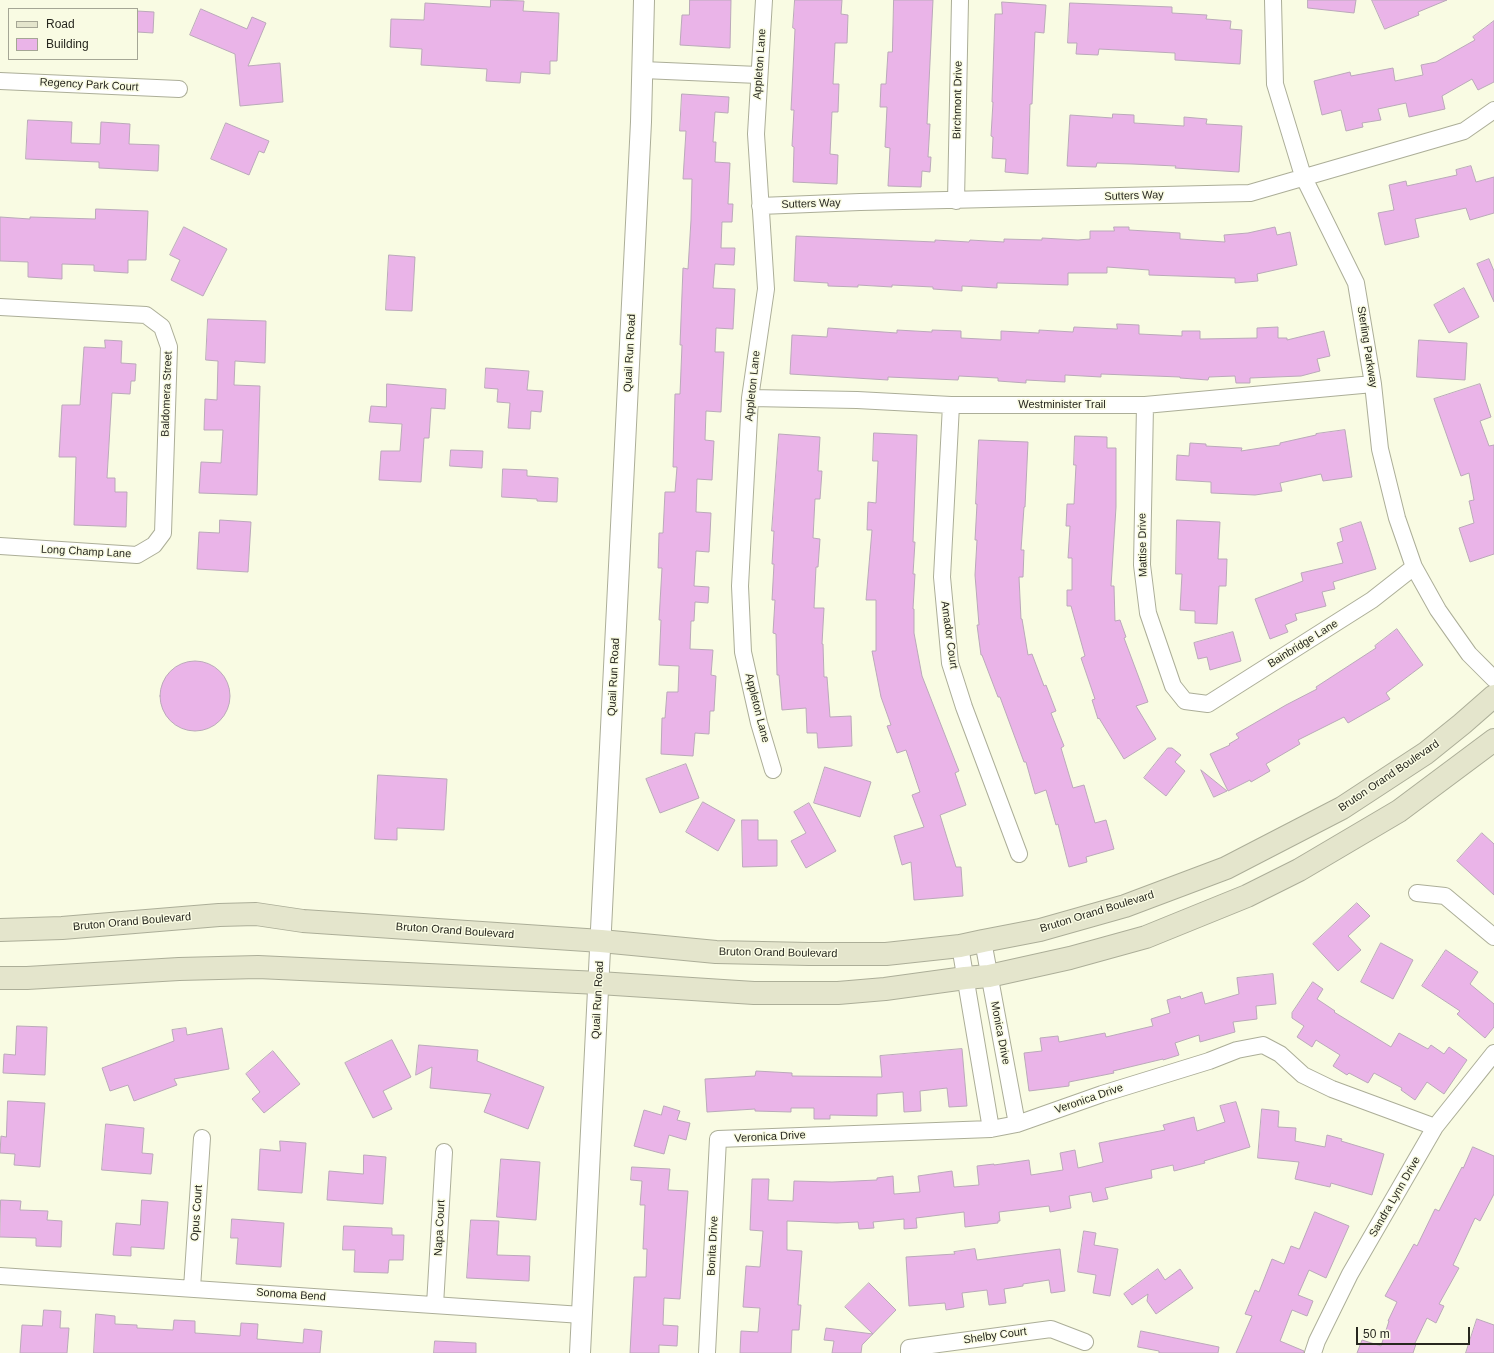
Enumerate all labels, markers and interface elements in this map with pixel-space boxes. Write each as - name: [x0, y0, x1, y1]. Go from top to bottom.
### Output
- legend: [8, 8, 138, 60]
- text: Road: [46, 17, 75, 31]
- street label: Appleton Lane: [751, 28, 769, 100]
- text: Building: [46, 37, 89, 51]
- street label: Birchmont Drive: [951, 61, 965, 139]
- street label: Regency Park Court: [39, 76, 139, 94]
- street label: Sutters Way: [1104, 188, 1164, 204]
- street label: Sutters Way: [781, 196, 841, 212]
- street label: Sterling Parkway: [1354, 305, 1380, 389]
- street label: Quail Run Road: [621, 314, 639, 392]
- street label: Appleton Lane: [743, 350, 763, 422]
- street label: Baldomera Street: [159, 351, 175, 437]
- street label: Westminister Trail: [1018, 398, 1106, 412]
- street label: Mattise Drive: [1136, 513, 1150, 577]
- street label: Long Champ Lane: [40, 543, 132, 561]
- street label: Amador Court: [938, 600, 960, 670]
- street label: Bainbridge Lane: [1266, 617, 1340, 671]
- street label: Quail Run Road: [605, 638, 623, 716]
- street label: Appleton Lane: [742, 672, 772, 744]
- street label: Bruton Orand Boulevard: [1336, 737, 1442, 815]
- street label: Bruton Orand Boulevard: [1038, 888, 1156, 936]
- street label: Bruton Orand Boulevard: [72, 910, 192, 934]
- street label: Bruton Orand Boulevard: [395, 920, 515, 942]
- street label: Bruton Orand Boulevard: [719, 945, 837, 961]
- street label: Quail Run Road: [589, 961, 607, 1039]
- street label: Monica Drive: [987, 1000, 1013, 1066]
- street label: Veronica Drive: [1053, 1081, 1125, 1117]
- street label: Veronica Drive: [734, 1129, 806, 1145]
- street label: Sandra Lynn Drive: [1367, 1154, 1423, 1240]
- street label: Opus Court: [188, 1184, 206, 1242]
- street label: Napa Court: [432, 1200, 448, 1256]
- street label: Bonita Drive: [705, 1216, 721, 1276]
- street label: Sonoma Bend: [256, 1286, 326, 1304]
- scale bar: [1358, 1319, 1472, 1345]
- street label: Shelby Court: [963, 1325, 1027, 1347]
- text: 50 m: [1363, 1327, 1390, 1341]

